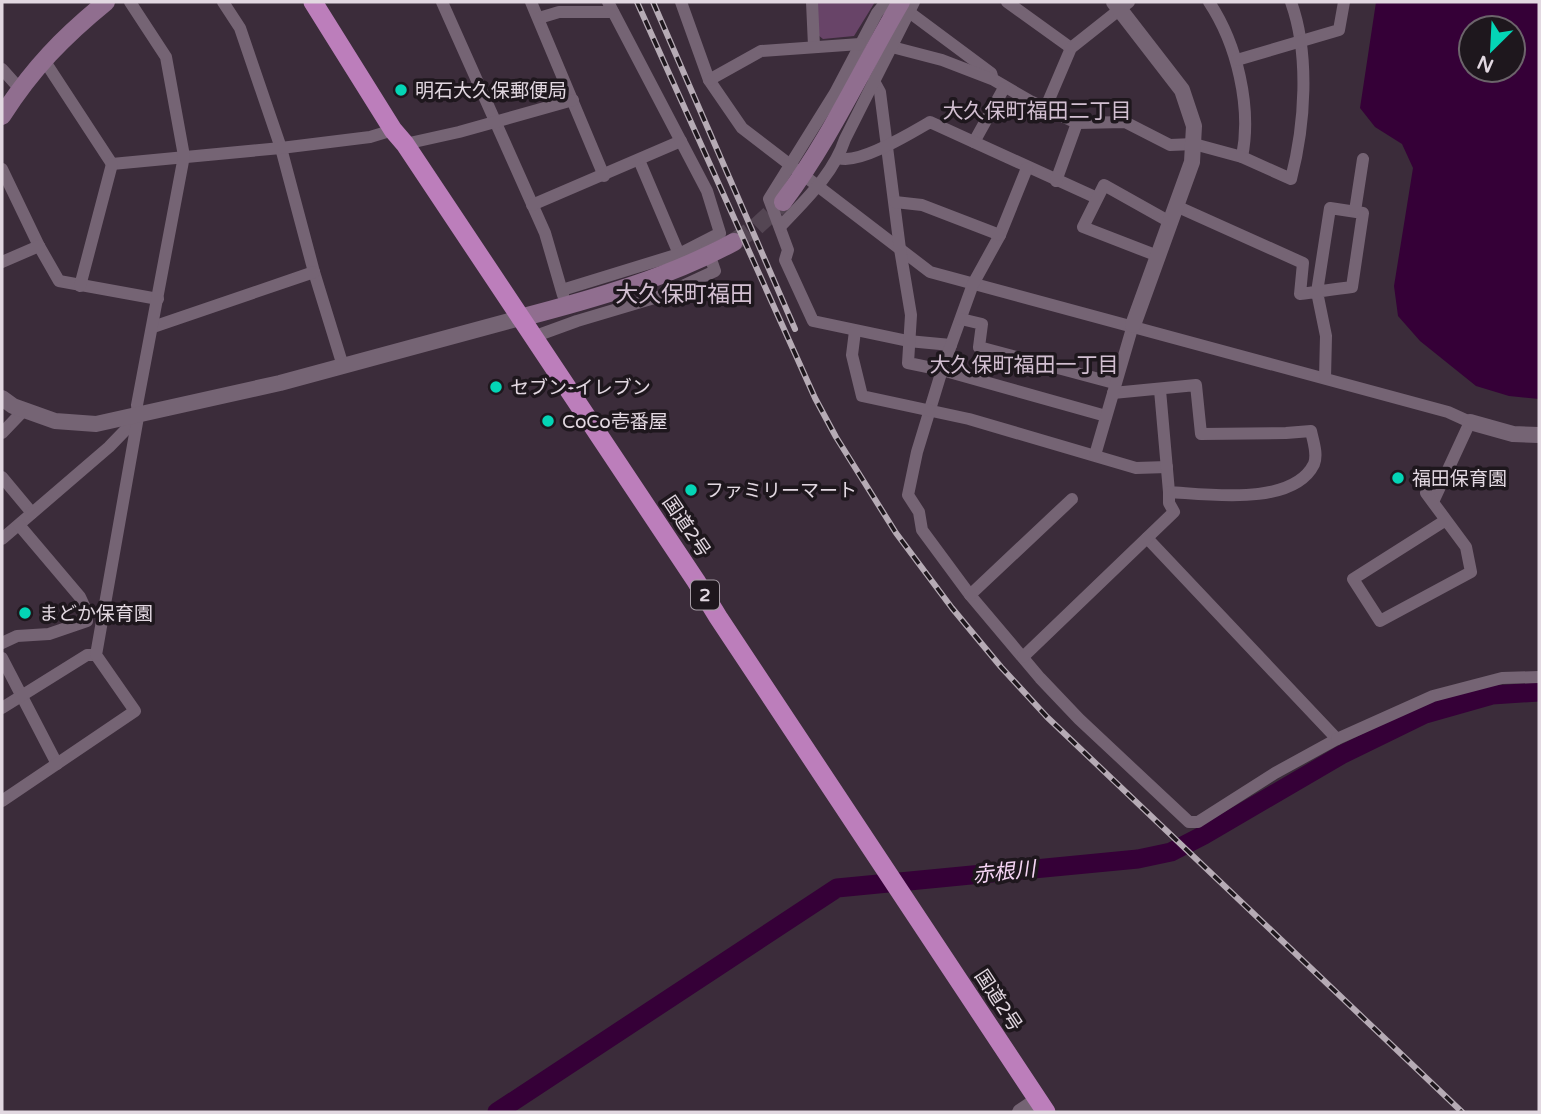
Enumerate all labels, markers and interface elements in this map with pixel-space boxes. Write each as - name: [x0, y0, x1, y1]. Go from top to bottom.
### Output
- north arrow: [1457, 14, 1527, 84]
- text: N: [1474, 50, 1497, 77]
- place label: 明石大久保郵便局: [415, 80, 567, 102]
- marker: 明石大久保郵便局: [393, 82, 409, 98]
- district label: 大久保町福田二丁目: [943, 99, 1132, 124]
- district label: 大久保町福田: [615, 281, 753, 309]
- district label: 大久保町福田一丁目: [930, 353, 1119, 378]
- place label: セブン-イレブン: [510, 377, 651, 399]
- marker: セブン-イレブン: [488, 379, 504, 395]
- place label: CoCo壱番屋: [562, 411, 668, 433]
- marker: CoCo壱番屋: [540, 413, 556, 429]
- place label: 福田保育園: [1412, 468, 1507, 490]
- marker: 福田保育園: [1390, 470, 1406, 486]
- place label: ファミリーマート: [705, 480, 857, 502]
- marker: ファミリーマート: [683, 482, 699, 498]
- street label: 国道2号: [658, 492, 715, 561]
- road number: 2: [691, 580, 719, 610]
- place label: まどか保育園: [39, 603, 153, 625]
- marker: まどか保育園: [17, 605, 33, 621]
- water label: 赤根川: [971, 857, 1039, 888]
- street label: 国道2号: [970, 966, 1026, 1035]

